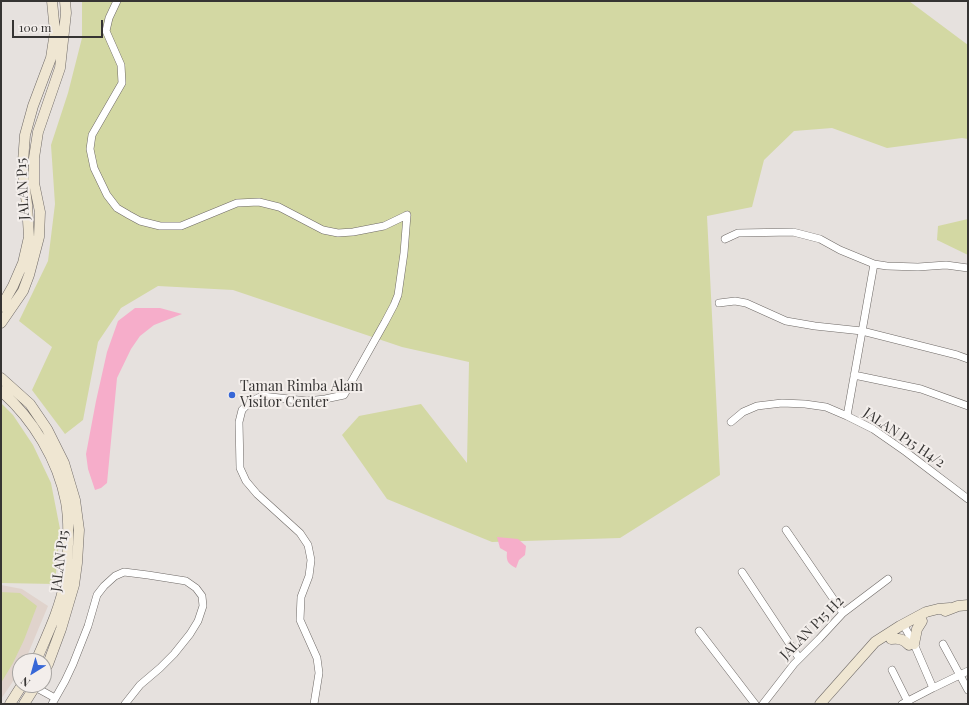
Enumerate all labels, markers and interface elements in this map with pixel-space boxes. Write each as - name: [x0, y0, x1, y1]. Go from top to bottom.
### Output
- scale bar: [14, 12, 105, 38]
- text: 100 m: [19, 19, 51, 35]
- street label: JALAN P15: [13, 158, 33, 220]
- place label: Taman Rimba Alam Visitor Center: [240, 379, 363, 412]
- marker: Taman Rimba Alam Visitor Center: [227, 390, 237, 400]
- street label: JALAN P15 H4/2: [860, 405, 948, 471]
- street label: JALAN P15: [48, 529, 72, 593]
- street label: JALAN P15 H2: [777, 593, 847, 663]
- north arrow: [12, 653, 52, 693]
- text: N: [17, 674, 33, 691]

